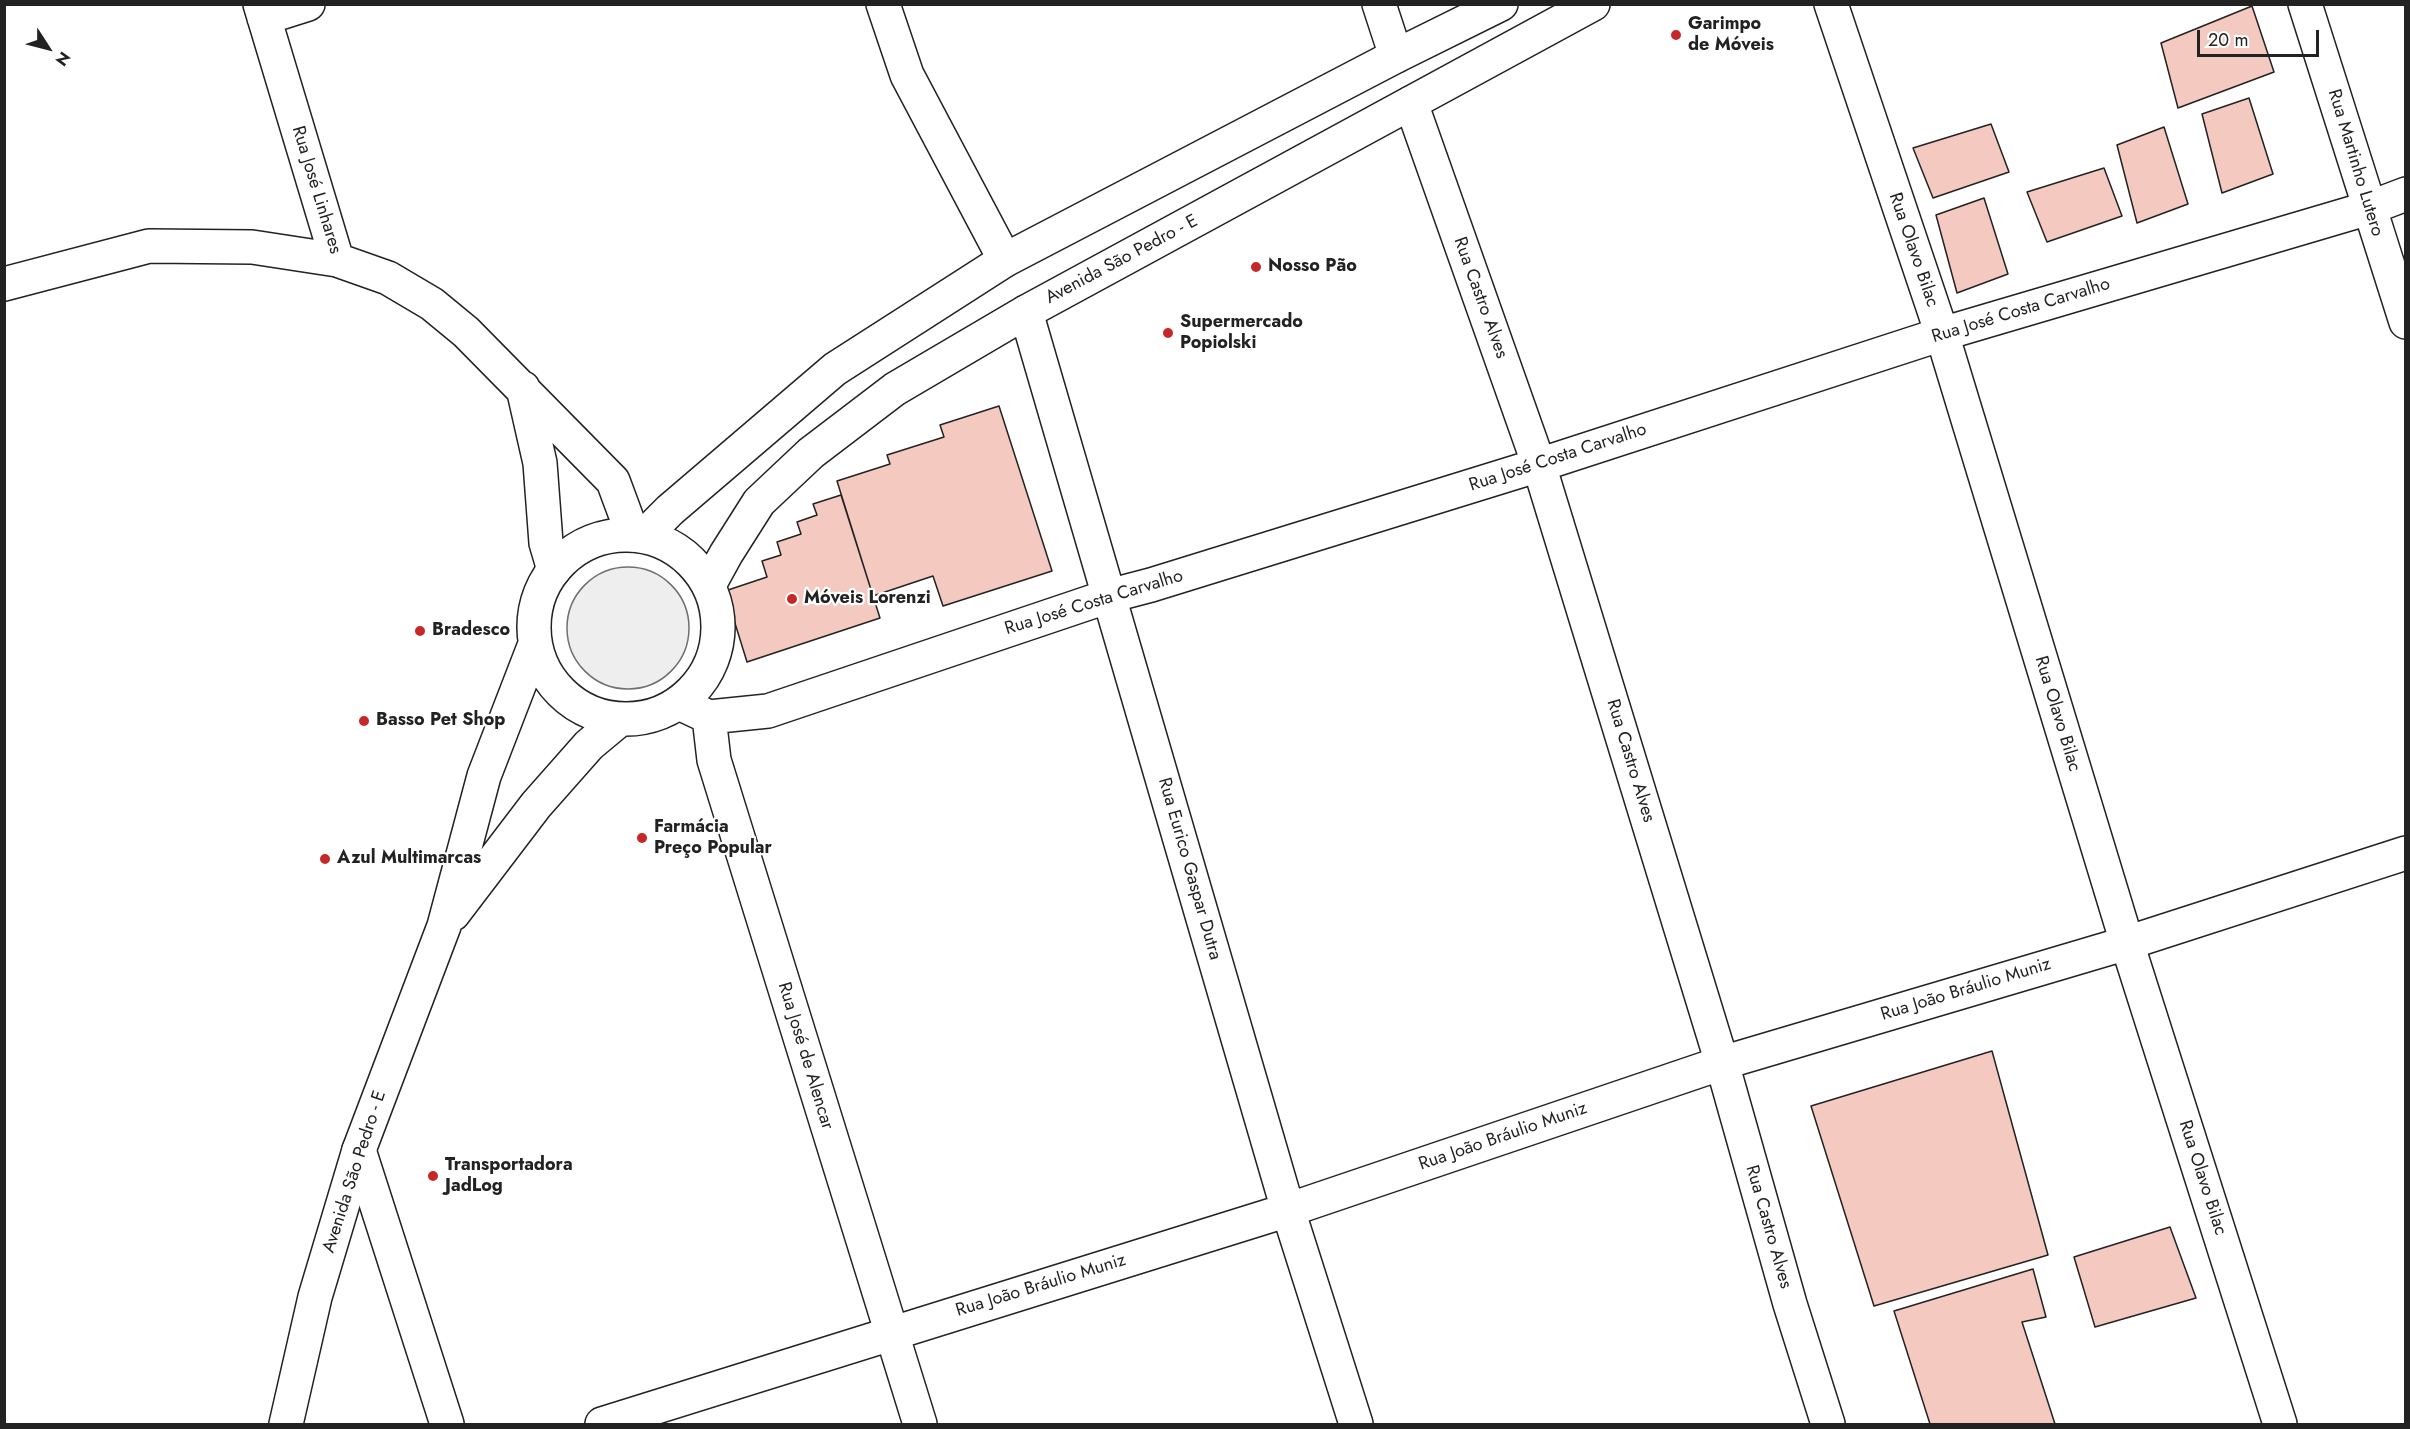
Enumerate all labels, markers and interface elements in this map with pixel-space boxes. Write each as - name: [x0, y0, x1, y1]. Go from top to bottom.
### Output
- place label: Garimpo de Móveis: [1688, 14, 1774, 57]
- north arrow: [18, 18, 78, 78]
- scale bar: [2200, 18, 2322, 56]
- text: 20 m: [2208, 27, 2248, 53]
- marker: Garimpo de Móveis: [1669, 28, 1683, 42]
- text: N: [50, 47, 76, 71]
- street label: Rua Martinho Lutero: [2322, 87, 2388, 239]
- street label: Rua José Linhares: [286, 124, 346, 256]
- street label: Rua Olavo Bilac: [1883, 190, 1943, 310]
- street label: Avenida São Pedro - E: [1042, 211, 1202, 309]
- street label: Rua Castro Alves: [1448, 234, 1512, 362]
- place label: Nosso Pão: [1268, 256, 1357, 278]
- marker: Nosso Pão: [1249, 260, 1263, 274]
- street label: Rua José Costa Carvalho: [1929, 274, 2113, 348]
- place label: Supermercado Popiolski: [1180, 312, 1303, 354]
- marker: Supermercado Popiolski: [1161, 326, 1175, 340]
- street label: Rua José Costa Carvalho: [1467, 419, 1649, 497]
- street label: Rua José Costa Carvalho: [1002, 566, 1186, 640]
- place label: Móveis Lorenzi: [804, 588, 931, 610]
- marker: Móveis Lorenzi: [785, 592, 799, 606]
- place label: Bradesco: [432, 620, 510, 642]
- marker: Bradesco: [413, 624, 427, 638]
- street label: Rua Olavo Bilac: [2029, 654, 2085, 774]
- street label: Rua Castro Alves: [1601, 697, 1659, 825]
- place label: Basso Pet Shop: [376, 710, 505, 732]
- marker: Basso Pet Shop: [357, 714, 371, 728]
- street label: Rua Eurico Gaspar Dutra: [1153, 775, 1225, 963]
- place label: Farmácia Preço Popular: [654, 817, 772, 860]
- marker: Farmácia Preço Popular: [635, 831, 649, 845]
- place label: Azul Multimarcas: [337, 848, 481, 870]
- marker: Azul Multimarcas: [318, 852, 332, 866]
- street label: Rua João Bráulio Muniz: [1878, 954, 2054, 1026]
- street label: Rua José de Alencar: [772, 980, 838, 1132]
- street label: Avenida São Pedro - E: [319, 1088, 391, 1256]
- street label: Rua João Bráulio Muniz: [1416, 1098, 1590, 1176]
- street label: Rua Olavo Bilac: [2173, 1118, 2231, 1238]
- place label: Transportadora JadLog: [445, 1155, 573, 1198]
- street label: Rua Castro Alves: [1740, 1163, 1796, 1291]
- marker: Transportadora JadLog: [426, 1169, 440, 1183]
- street label: Rua João Bráulio Muniz: [953, 1250, 1129, 1322]

